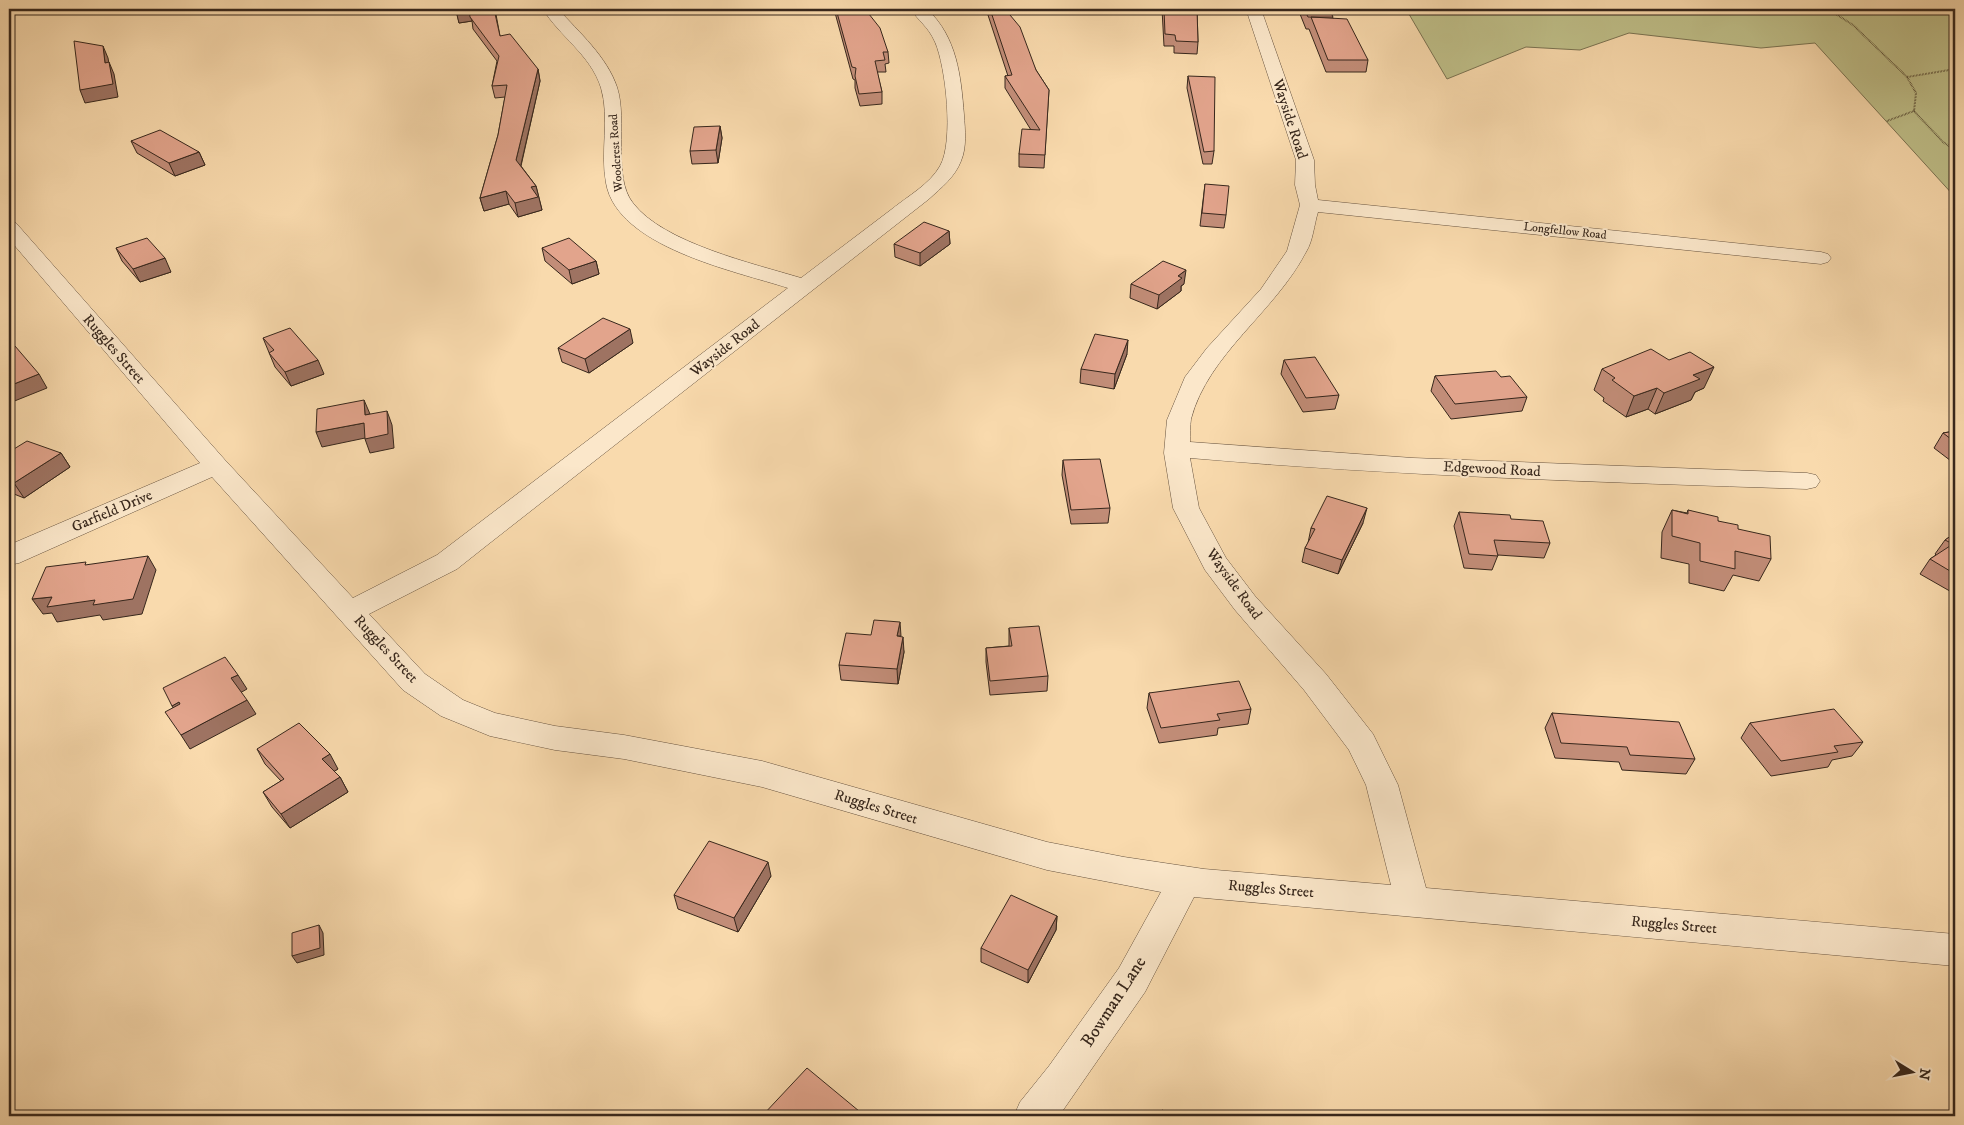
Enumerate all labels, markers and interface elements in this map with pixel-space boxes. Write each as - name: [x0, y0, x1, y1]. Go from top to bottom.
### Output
- street label: Wayside Road: [1268, 76, 1312, 162]
- street label: Woodcrest Road: [606, 114, 626, 193]
- street label: Longfellow Road: [1523, 219, 1607, 243]
- street label: Ruggles Street: [79, 310, 150, 388]
- street label: Wayside Road: [686, 315, 764, 382]
- street label: Edgewood Road: [1443, 457, 1542, 481]
- street label: Garfield Drive: [69, 486, 155, 536]
- street label: Wayside Road: [1201, 544, 1266, 624]
- street label: Ruggles Street: [350, 611, 422, 687]
- street label: Ruggles Street: [832, 785, 920, 829]
- street label: Ruggles Street: [1227, 876, 1315, 902]
- street label: Ruggles Street: [1630, 912, 1718, 938]
- street label: Bowman Lane: [1077, 953, 1151, 1051]
- north arrow: [1886, 1048, 1936, 1098]
- text: N: [1914, 1067, 1934, 1082]

